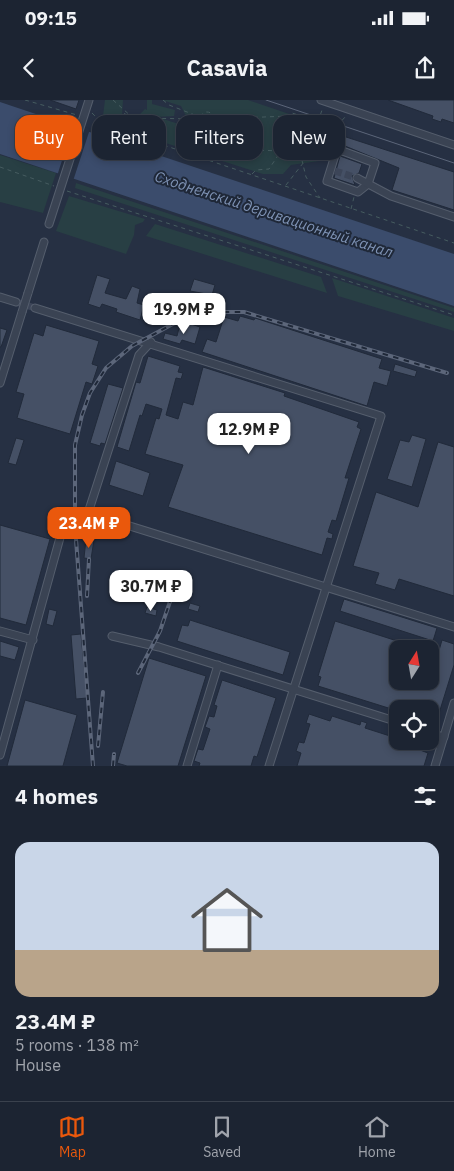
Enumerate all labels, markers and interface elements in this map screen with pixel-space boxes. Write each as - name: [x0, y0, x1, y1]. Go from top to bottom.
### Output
- text: 09:15: [25, 6, 77, 30]
- text: Casavia: [187, 53, 267, 82]
- icon: back: [15, 54, 43, 82]
- icon: share: [411, 54, 439, 82]
- chip: Buy: [15, 115, 82, 160]
- chip: Rent: [92, 115, 166, 160]
- chip: Filters: [176, 115, 263, 160]
- chip: New: [273, 115, 345, 160]
- water label: Сходненский деривационный канал: [153, 166, 395, 262]
- pin: 19.9M ₽: [138, 292, 230, 335]
- text: 19.9M ₽: [153, 299, 215, 319]
- pin: 12.9M ₽: [203, 412, 295, 455]
- text: 12.9M ₽: [218, 419, 280, 439]
- pin: 23.4M ₽: [43, 506, 135, 549]
- text: 23.4M ₽: [58, 513, 120, 533]
- pin: 30.7M ₽: [105, 570, 197, 612]
- text: 30.7M ₽: [120, 576, 182, 596]
- north arrow: [389, 640, 439, 690]
- map controls: [389, 640, 439, 750]
- button: locate: [389, 700, 439, 750]
- text: 4 homes: [15, 782, 98, 810]
- icon: filters: [411, 782, 439, 810]
- icon: home: [182, 875, 272, 965]
- text: 23.4M ₽: [15, 1007, 95, 1035]
- text: 5 rooms · 138 m²: [15, 1035, 139, 1055]
- text: House: [15, 1055, 61, 1075]
- tab: Map: [58, 1113, 86, 1161]
- tab: Saved: [203, 1113, 241, 1161]
- tab: Home: [358, 1113, 396, 1161]

